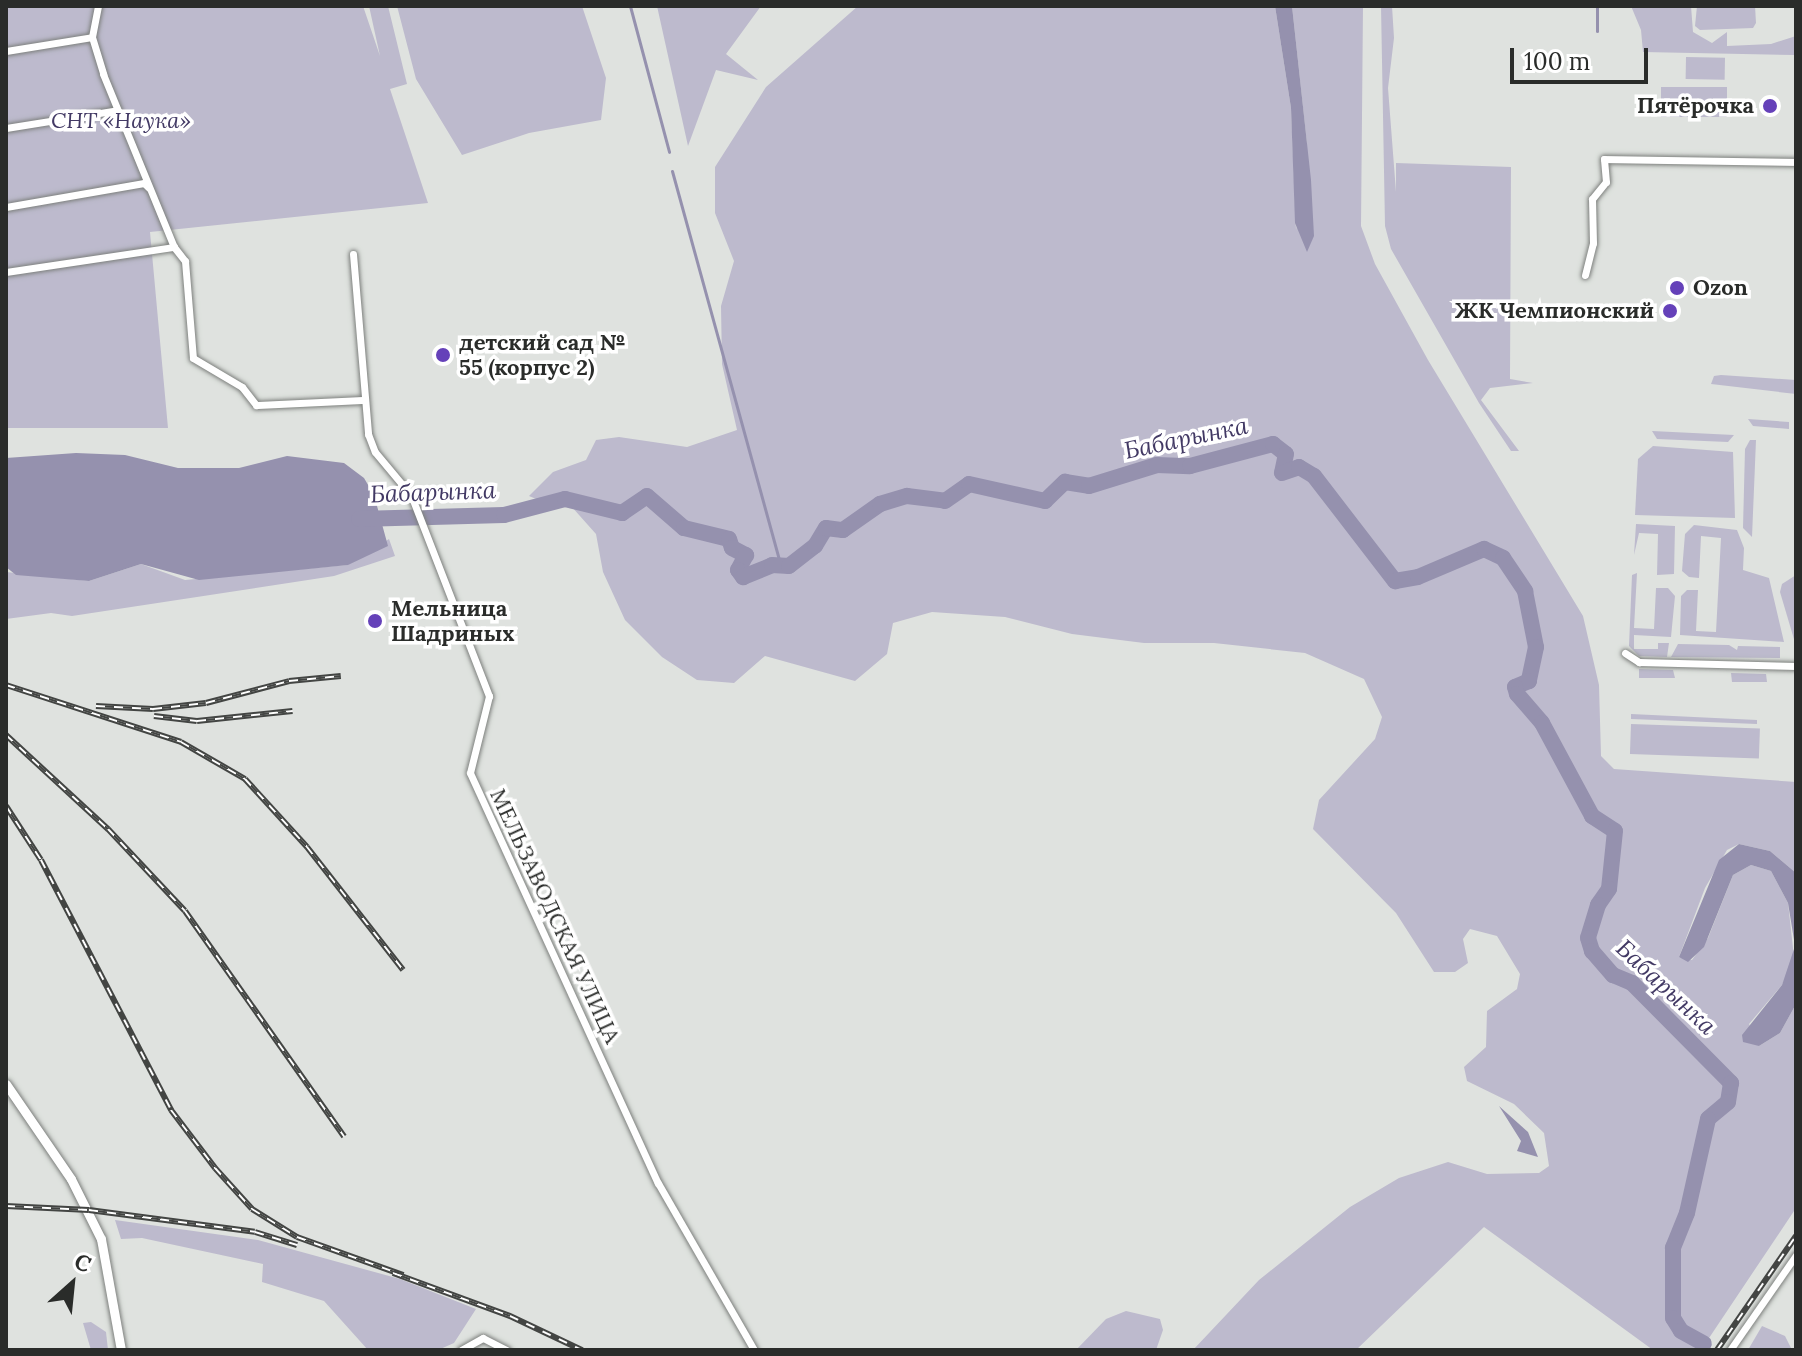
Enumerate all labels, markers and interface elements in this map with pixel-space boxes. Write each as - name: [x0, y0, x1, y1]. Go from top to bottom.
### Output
- scale bar: [1514, 32, 1652, 82]
- text: 100 m: [1524, 46, 1590, 77]
- place label: Пятёрочка: [1637, 93, 1754, 119]
- marker: Пятёрочка: [1761, 97, 1779, 115]
- park label: СНТ «Наука»: [51, 108, 191, 134]
- place label: Ozon: [1693, 275, 1748, 301]
- marker: Ozon: [1668, 279, 1686, 297]
- place label: ЖК Чемпионский: [1455, 298, 1654, 324]
- marker: ЖК Чемпионский: [1661, 302, 1679, 320]
- place label: детский сад № 55 (корпус 2): [459, 329, 626, 380]
- marker: детский сад № 55 (корпус 2): [434, 346, 452, 364]
- water label: Бабарынка: [1122, 411, 1250, 465]
- water label: Бабарынка: [370, 475, 496, 509]
- place label: Мельница Шадриных: [391, 595, 514, 646]
- marker: Мельница Шадриных: [366, 612, 384, 630]
- street label: МЕЛЬЗАВОДСКАЯ УЛИЦА: [484, 785, 626, 1047]
- water label: Бабарынка: [1610, 934, 1722, 1040]
- north arrow: [32, 1244, 112, 1324]
- text: С: [70, 1247, 96, 1279]

